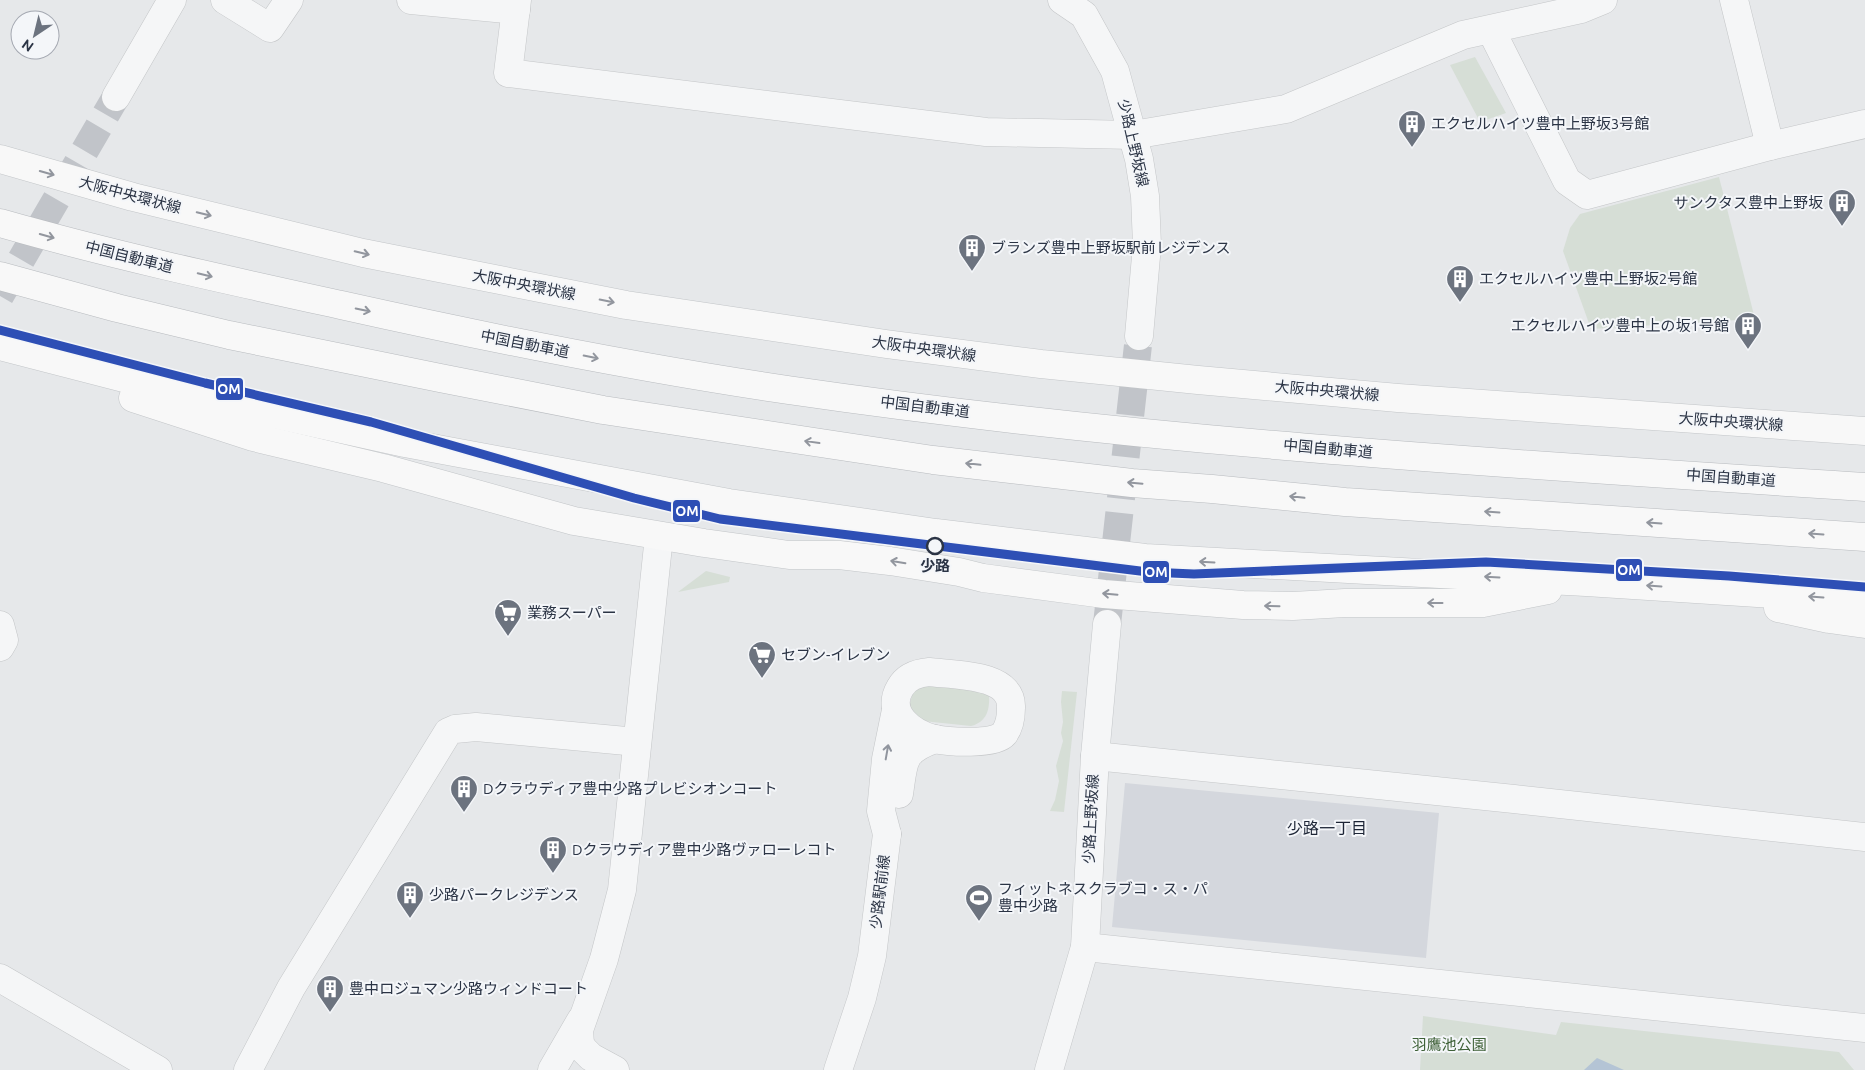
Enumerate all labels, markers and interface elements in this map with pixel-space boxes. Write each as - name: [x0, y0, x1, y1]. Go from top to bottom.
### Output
- north arrow: [10, 10, 60, 60]
- text: N: [19, 36, 36, 55]
- street label: 少路上野坂線: [1115, 97, 1152, 189]
- building icon: エクセルハイツ豊中上野坂3号館: [1397, 109, 1427, 148]
- place label: エクセルハイツ豊中上野坂3号館: [1431, 115, 1649, 132]
- one-way arrow: [39, 168, 55, 178]
- street label: 大阪中央環状線: [77, 173, 183, 216]
- building icon: サンクタス豊中上野坂: [1827, 188, 1857, 227]
- place label: サンクタス豊中上野坂: [1674, 194, 1823, 211]
- one-way arrow: [196, 210, 212, 219]
- one-way arrow: [38, 232, 54, 241]
- building icon: ブランズ豊中上野坂駅前レジデンス: [957, 233, 987, 272]
- street label: 中国自動車道: [83, 237, 175, 276]
- place label: ブランズ豊中上野坂駅前レジデンス: [991, 239, 1230, 256]
- one-way arrow: [353, 249, 369, 258]
- building icon: エクセルハイツ豊中上野坂2号館: [1445, 264, 1475, 303]
- street label: 大阪中央環状線: [471, 266, 577, 303]
- place label: エクセルハイツ豊中上野坂2号館: [1479, 270, 1697, 287]
- one-way arrow: [196, 271, 212, 280]
- one-way arrow: [599, 297, 615, 306]
- one-way arrow: [355, 306, 371, 315]
- building icon: エクセルハイツ豊中上の坂1号館: [1733, 311, 1763, 350]
- place label: エクセルハイツ豊中上の坂1号館: [1511, 317, 1729, 334]
- street label: 中国自動車道: [479, 327, 571, 360]
- street label: 大阪中央環状線: [871, 333, 977, 364]
- one-way arrow: [583, 352, 599, 362]
- line badge: OM: [215, 377, 244, 401]
- street label: 大阪中央環状線: [1274, 377, 1380, 404]
- text: OM: [217, 381, 241, 397]
- street label: 中国自動車道: [879, 393, 971, 420]
- street label: 大阪中央環状線: [1678, 409, 1784, 434]
- street label: 中国自動車道: [1282, 436, 1374, 461]
- one-way arrow: [805, 437, 821, 447]
- one-way arrow: [966, 459, 982, 469]
- street label: 中国自動車道: [1686, 466, 1777, 489]
- one-way arrow: [1127, 478, 1143, 487]
- one-way arrow: [1289, 492, 1305, 502]
- line badge: OM: [672, 499, 701, 523]
- text: OM: [675, 503, 699, 519]
- one-way arrow: [1484, 507, 1500, 516]
- one-way arrow: [1646, 518, 1662, 528]
- one-way arrow: [1809, 529, 1825, 538]
- marker: 少路: [926, 537, 944, 555]
- one-way arrow: [890, 557, 906, 567]
- place label: 少路: [920, 557, 950, 574]
- one-way arrow: [1200, 558, 1216, 567]
- line badge: OM: [1615, 558, 1643, 582]
- line badge: OM: [1142, 560, 1170, 584]
- text: OM: [1617, 562, 1641, 578]
- text: OM: [1144, 564, 1168, 580]
- one-way arrow: [1484, 573, 1500, 582]
- one-way arrow: [1646, 582, 1662, 591]
- one-way arrow: [1102, 589, 1118, 599]
- one-way arrow: [1809, 592, 1825, 601]
- supermarket icon: 業務スーパー: [493, 598, 523, 637]
- one-way arrow: [1427, 598, 1443, 608]
- one-way arrow: [1264, 601, 1280, 611]
- place label: 業務スーパー: [527, 604, 617, 621]
- supermarket icon: セブン-イレブン: [747, 640, 777, 679]
- place label: セブン-イレブン: [781, 646, 890, 663]
- one-way arrow: [883, 744, 893, 760]
- building icon: Dクラウディア豊中少路プレビシオンコート: [449, 774, 479, 813]
- street label: 少路上野坂線: [1080, 774, 1101, 864]
- place label: Dクラウディア豊中少路プレビシオンコート: [483, 780, 778, 797]
- district label: 少路一丁目: [1287, 819, 1367, 837]
- building icon: Dクラウディア豊中少路ヴァローレコト: [538, 835, 568, 874]
- place label: Dクラウディア豊中少路ヴァローレコト: [572, 841, 837, 858]
- street label: 少路駅前線: [866, 854, 893, 930]
- building icon: 少路パークレジデンス: [395, 880, 425, 919]
- place label: フィットネスクラブコ・ス・パ 豊中少路: [998, 880, 1208, 914]
- sports icon: フィットネスクラブコ・ス・パ 豊中少路: [964, 883, 994, 922]
- place label: 少路パークレジデンス: [429, 886, 579, 903]
- building icon: 豊中ロジュマン少路ウィンドコート: [315, 974, 345, 1013]
- place label: 豊中ロジュマン少路ウィンドコート: [349, 980, 588, 997]
- park label: 羽鷹池公園: [1411, 1036, 1487, 1053]

